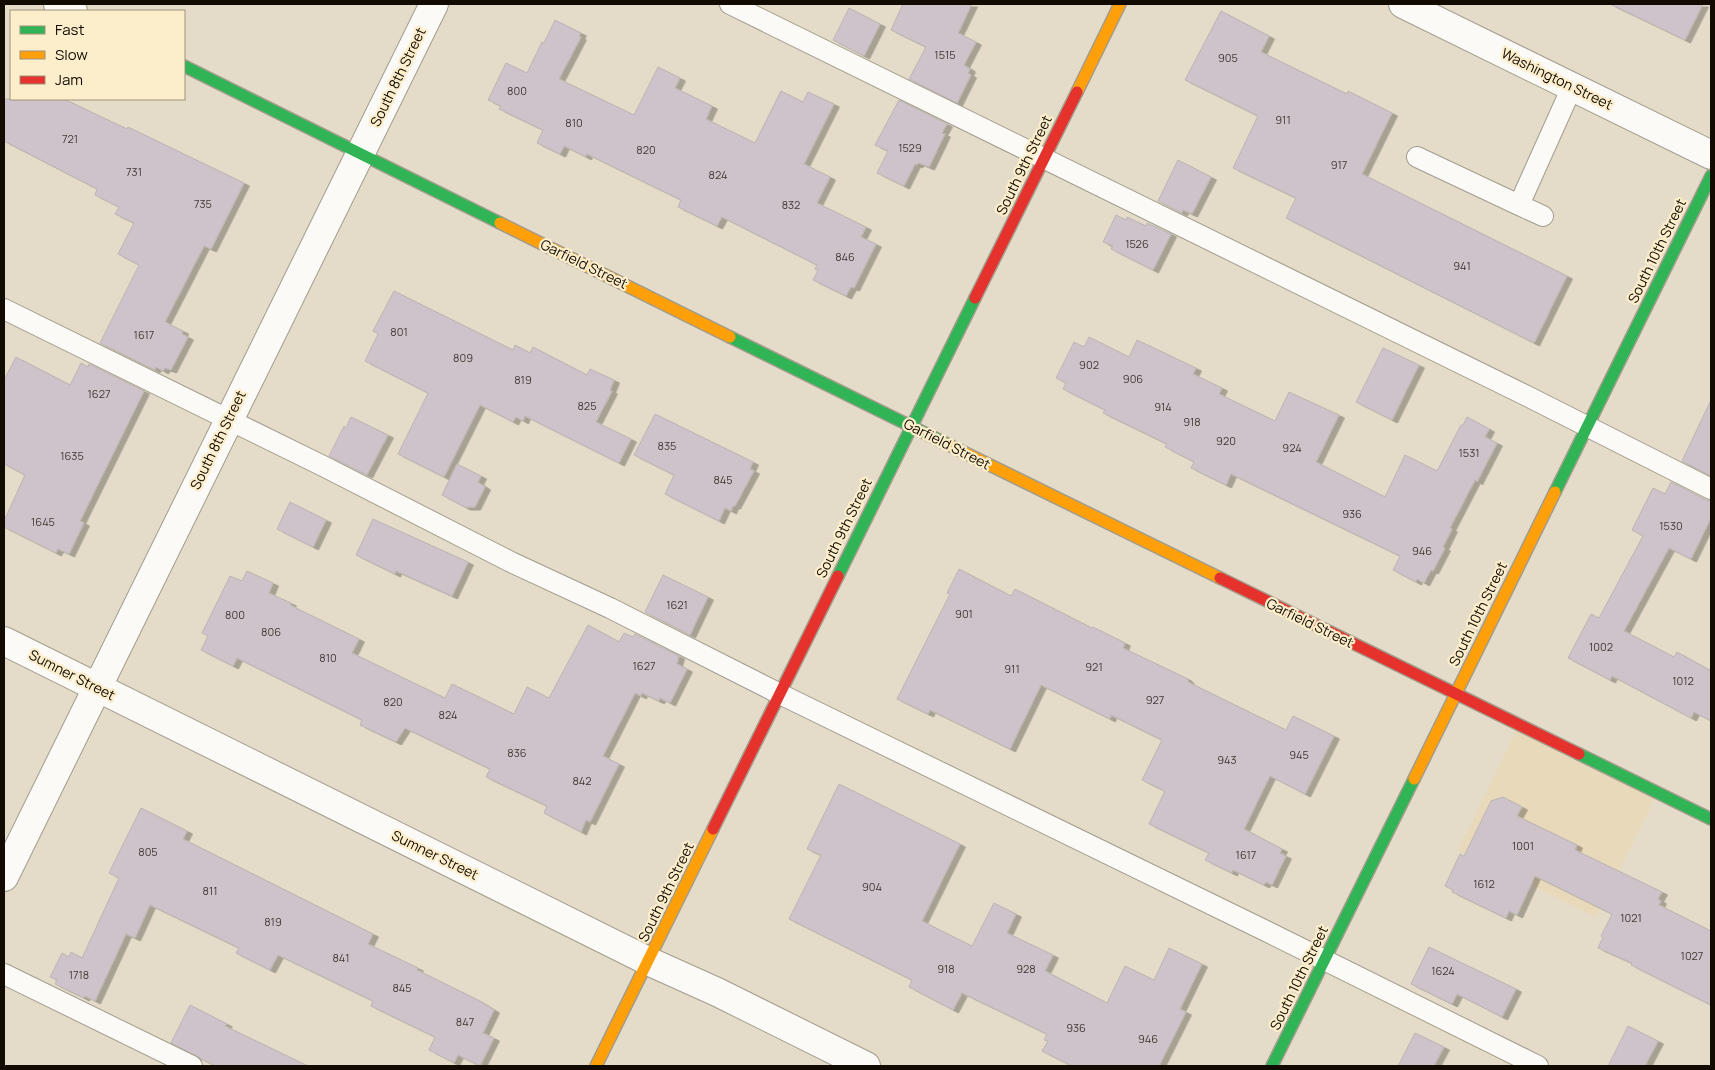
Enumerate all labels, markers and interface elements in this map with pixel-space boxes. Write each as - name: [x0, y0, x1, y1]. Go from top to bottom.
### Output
- legend: [10, 10, 185, 100]
- text: Fast: [55, 19, 84, 40]
- street label: South 8th Street: [365, 24, 430, 129]
- street label: Washington Street: [1498, 43, 1616, 114]
- text: Slow: [55, 44, 88, 65]
- house number: 1515: [934, 47, 956, 62]
- house number: 905: [1218, 50, 1238, 65]
- text: Jam: [55, 69, 83, 90]
- house number: 800: [507, 83, 527, 98]
- street label: South 9th Street: [991, 112, 1056, 218]
- house number: 911: [1275, 112, 1291, 127]
- house number: 810: [565, 115, 583, 130]
- house number: 721: [62, 131, 78, 146]
- house number: 1529: [898, 140, 922, 155]
- house number: 820: [636, 142, 656, 157]
- house number: 917: [1331, 157, 1347, 172]
- house number: 731: [126, 164, 142, 179]
- house number: 824: [709, 167, 727, 182]
- street label: South 10th Street: [1623, 195, 1690, 306]
- house number: 735: [194, 196, 212, 211]
- house number: 832: [782, 197, 800, 212]
- street label: Garfield Street: [537, 234, 631, 293]
- house number: 1526: [1125, 236, 1149, 251]
- house number: 846: [835, 249, 855, 264]
- house number: 941: [1453, 258, 1471, 273]
- house number: 801: [390, 324, 408, 339]
- house number: 1617: [134, 327, 154, 342]
- house number: 809: [453, 350, 473, 365]
- house number: 902: [1079, 357, 1099, 372]
- house number: 906: [1123, 371, 1143, 386]
- house number: 819: [514, 372, 532, 387]
- house number: 1627: [88, 386, 110, 401]
- street label: South 8th Street: [185, 387, 250, 492]
- house number: 825: [577, 398, 597, 413]
- house number: 914: [1154, 399, 1172, 414]
- street label: Garfield Street: [901, 414, 994, 474]
- house number: 918: [1183, 414, 1201, 429]
- house number: 920: [1216, 433, 1236, 448]
- house number: 835: [658, 438, 676, 453]
- house number: 924: [1282, 440, 1302, 455]
- house number: 1531: [1458, 445, 1480, 460]
- house number: 1635: [60, 448, 84, 463]
- house number: 845: [713, 472, 733, 487]
- street label: South 9th Street: [811, 475, 876, 581]
- house number: 936: [1342, 506, 1362, 521]
- house number: 1645: [31, 514, 55, 529]
- house number: 1530: [1659, 518, 1683, 533]
- house number: 946: [1412, 543, 1432, 558]
- street label: South 10th Street: [1444, 558, 1511, 669]
- street label: Garfield Street: [1263, 593, 1357, 652]
- house number: 1621: [666, 597, 688, 612]
- house number: 901: [955, 606, 973, 621]
- house number: 800: [225, 607, 245, 622]
- house number: 806: [261, 624, 281, 639]
- house number: 1002: [1589, 639, 1613, 654]
- street label: Sumner Street: [26, 645, 119, 705]
- house number: 810: [319, 650, 337, 665]
- house number: 1627: [633, 658, 655, 673]
- house number: 921: [1085, 659, 1103, 674]
- house number: 911: [1004, 661, 1020, 676]
- house number: 1012: [1672, 673, 1694, 688]
- house number: 927: [1146, 692, 1164, 707]
- house number: 820: [383, 694, 403, 709]
- house number: 824: [439, 707, 457, 722]
- house number: 836: [507, 745, 527, 760]
- house number: 945: [1289, 747, 1309, 762]
- house number: 943: [1217, 752, 1237, 767]
- house number: 842: [572, 773, 592, 788]
- street label: Sumner Street: [389, 825, 482, 884]
- house number: 1001: [1512, 838, 1534, 853]
- street label: South 9th Street: [633, 839, 698, 945]
- house number: 805: [138, 844, 158, 859]
- house number: 1617: [1236, 847, 1256, 862]
- house number: 1612: [1473, 876, 1495, 891]
- house number: 904: [862, 879, 882, 894]
- house number: 811: [203, 883, 217, 898]
- house number: 1021: [1620, 910, 1642, 925]
- house number: 819: [264, 914, 282, 929]
- street label: South 10th Street: [1265, 922, 1332, 1033]
- house number: 1027: [1681, 948, 1703, 963]
- house number: 841: [332, 950, 350, 965]
- house number: 918: [937, 961, 955, 976]
- house number: 928: [1016, 961, 1036, 976]
- house number: 1624: [1431, 963, 1455, 978]
- house number: 1718: [69, 967, 89, 982]
- house number: 845: [392, 980, 412, 995]
- house number: 847: [456, 1014, 474, 1029]
- house number: 936: [1066, 1020, 1086, 1035]
- house number: 946: [1138, 1031, 1158, 1046]

